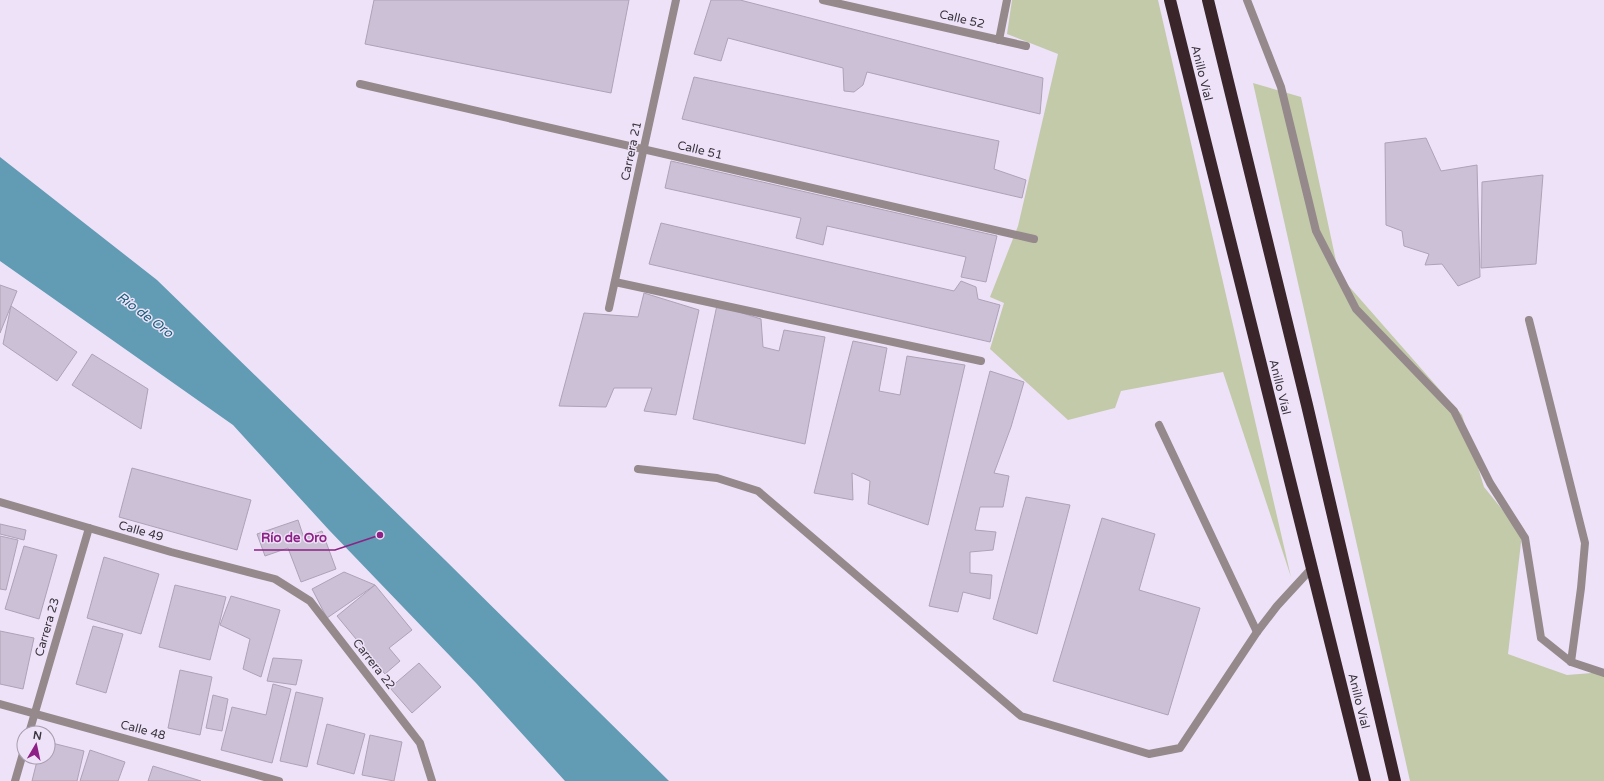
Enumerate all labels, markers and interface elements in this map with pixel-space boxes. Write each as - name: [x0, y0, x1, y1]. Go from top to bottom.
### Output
- street label: Calle 52: [938, 7, 986, 31]
- street label: Anillo Víal: [1188, 44, 1216, 102]
- street label: Carrera 21: [618, 120, 644, 182]
- street label: Calle 51: [676, 138, 724, 162]
- water label: Río de Oro: [114, 289, 177, 342]
- street label: Anillo Víal: [1266, 358, 1294, 416]
- street label: Calle 49: [117, 518, 165, 544]
- callout: Río de Oro: [254, 525, 335, 550]
- text: Río de Oro: [261, 530, 327, 546]
- street label: Carrera 23: [32, 596, 62, 658]
- street label: Carrera 22: [350, 636, 398, 692]
- street label: Anillo Víal: [1345, 672, 1373, 730]
- street label: Calle 48: [119, 717, 167, 743]
- north arrow: [16, 725, 56, 765]
- text: N: [32, 729, 43, 743]

